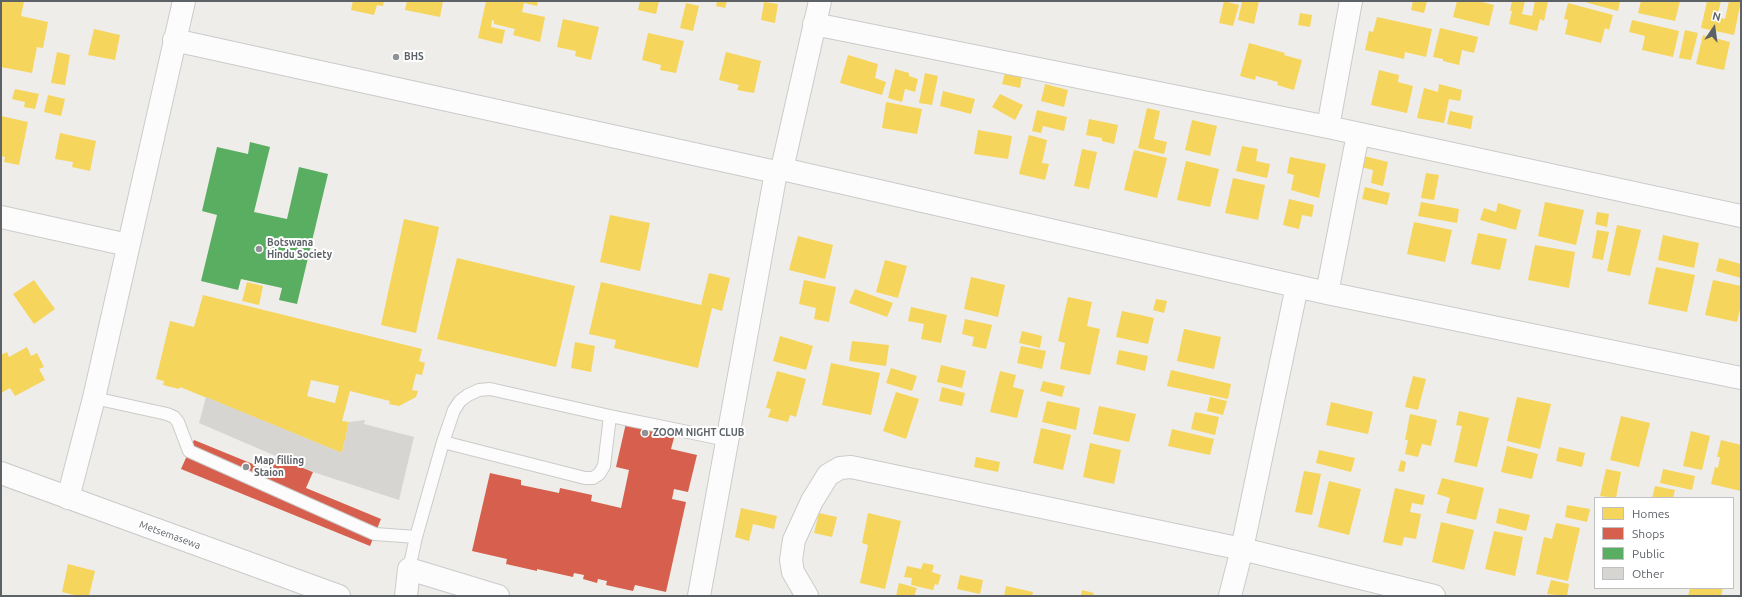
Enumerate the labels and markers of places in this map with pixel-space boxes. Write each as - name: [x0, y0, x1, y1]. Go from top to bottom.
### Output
- place label: BHS: [404, 51, 424, 63]
- marker: BHS: [391, 52, 401, 62]
- place label: Botswana Hindu Society: [267, 237, 332, 260]
- marker: Botswana Hindu Society: [254, 244, 264, 254]
- place label: ZOOM NIGHT CLUB: [653, 427, 744, 439]
- marker: ZOOM NIGHT CLUB: [640, 428, 650, 438]
- place label: Map filling Staion: [254, 455, 304, 478]
- marker: Map filling Staion: [241, 462, 251, 472]

